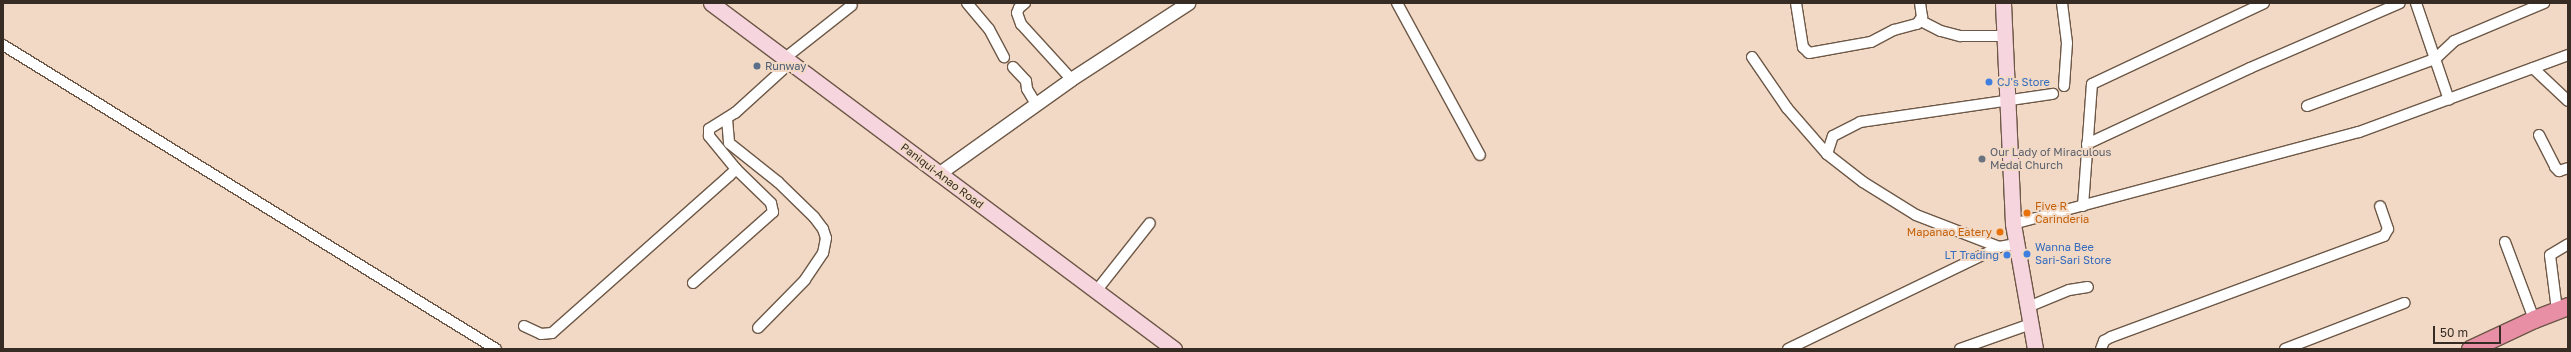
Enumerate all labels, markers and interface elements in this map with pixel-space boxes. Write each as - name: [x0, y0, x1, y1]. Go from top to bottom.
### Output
- place label: Runway: [765, 59, 806, 73]
- marker: Runway: [752, 61, 762, 71]
- place label: CJ's Store: [1997, 75, 2050, 89]
- marker: CJ's Store: [1984, 77, 1994, 87]
- street label: Paniqui-Anao Road: [898, 141, 986, 211]
- place label: Our Lady of Miraculous Medal Church: [1990, 146, 2111, 172]
- marker: Our Lady of Miraculous Medal Church: [1977, 154, 1987, 164]
- place label: Five R Carinderia: [2035, 200, 2089, 226]
- marker: Five R Carinderia: [2022, 208, 2032, 218]
- place label: Mapanao Eatery: [1907, 225, 1992, 239]
- marker: Mapanao Eatery: [1995, 227, 2005, 237]
- place label: Wanna Bee Sari-Sari Store: [2035, 241, 2111, 267]
- place label: LT Trading: [1945, 248, 1999, 262]
- marker: Wanna Bee Sari-Sari Store: [2022, 249, 2032, 259]
- marker: LT Trading: [2002, 250, 2012, 260]
- scale bar: [2435, 318, 2503, 344]
- text: 50 m: [2440, 325, 2468, 340]

